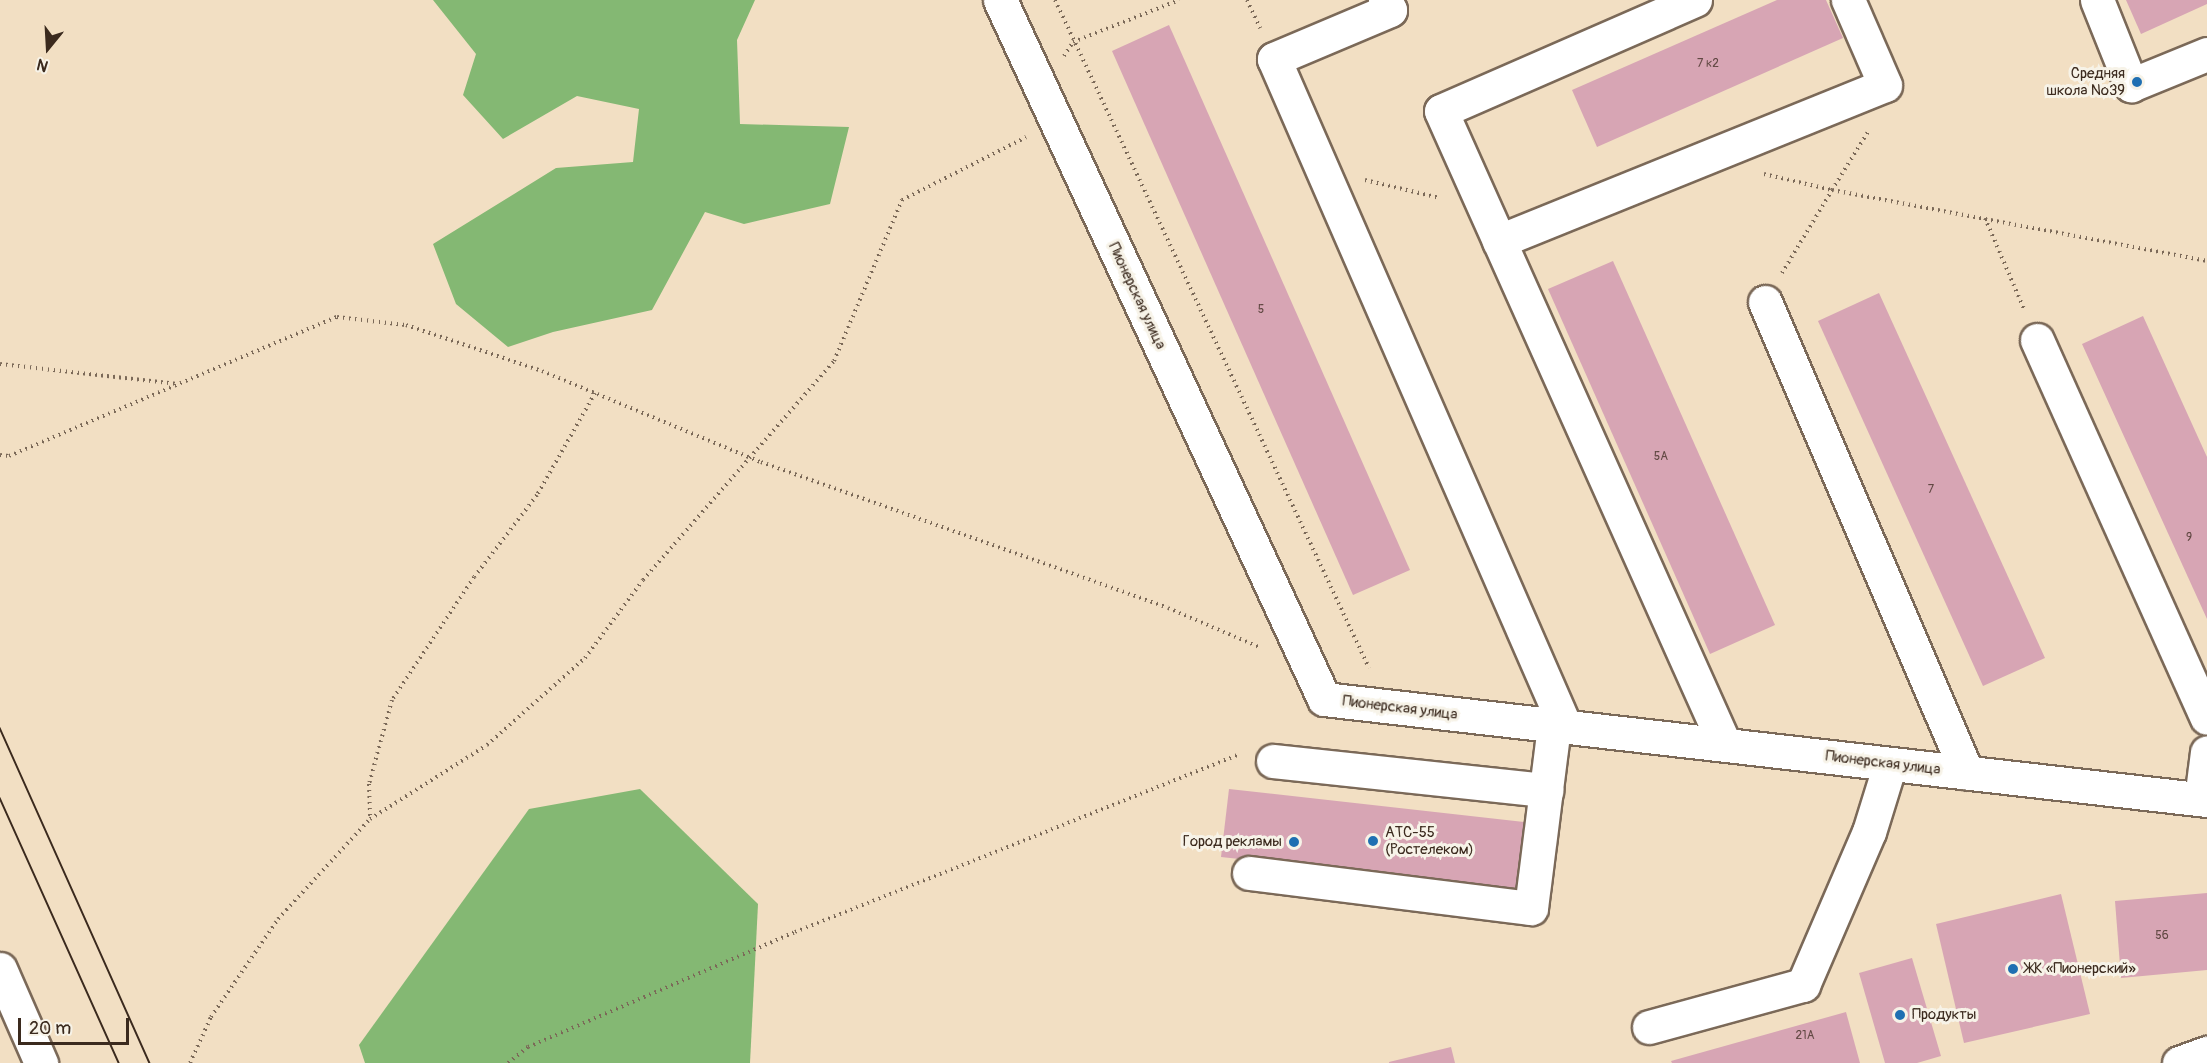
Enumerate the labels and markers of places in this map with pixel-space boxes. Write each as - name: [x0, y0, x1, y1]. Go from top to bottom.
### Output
- place label: Средняя школа №39: [2046, 64, 2125, 99]
- marker: Средняя школа №39: [2130, 75, 2144, 89]
- place label: АТС-55 (Ростелеком): [1385, 823, 1474, 858]
- place label: Город рекламы: [1183, 833, 1282, 851]
- marker: АТС-55 (Ростелеком): [1366, 834, 1380, 848]
- marker: Город рекламы: [1287, 835, 1301, 849]
- place label: ЖК «Пионерский»: [2025, 960, 2136, 978]
- marker: ЖК «Пионерский»: [2006, 962, 2020, 976]
- place label: Продукты: [1912, 1006, 1976, 1024]
- marker: Продукты: [1893, 1008, 1907, 1022]

